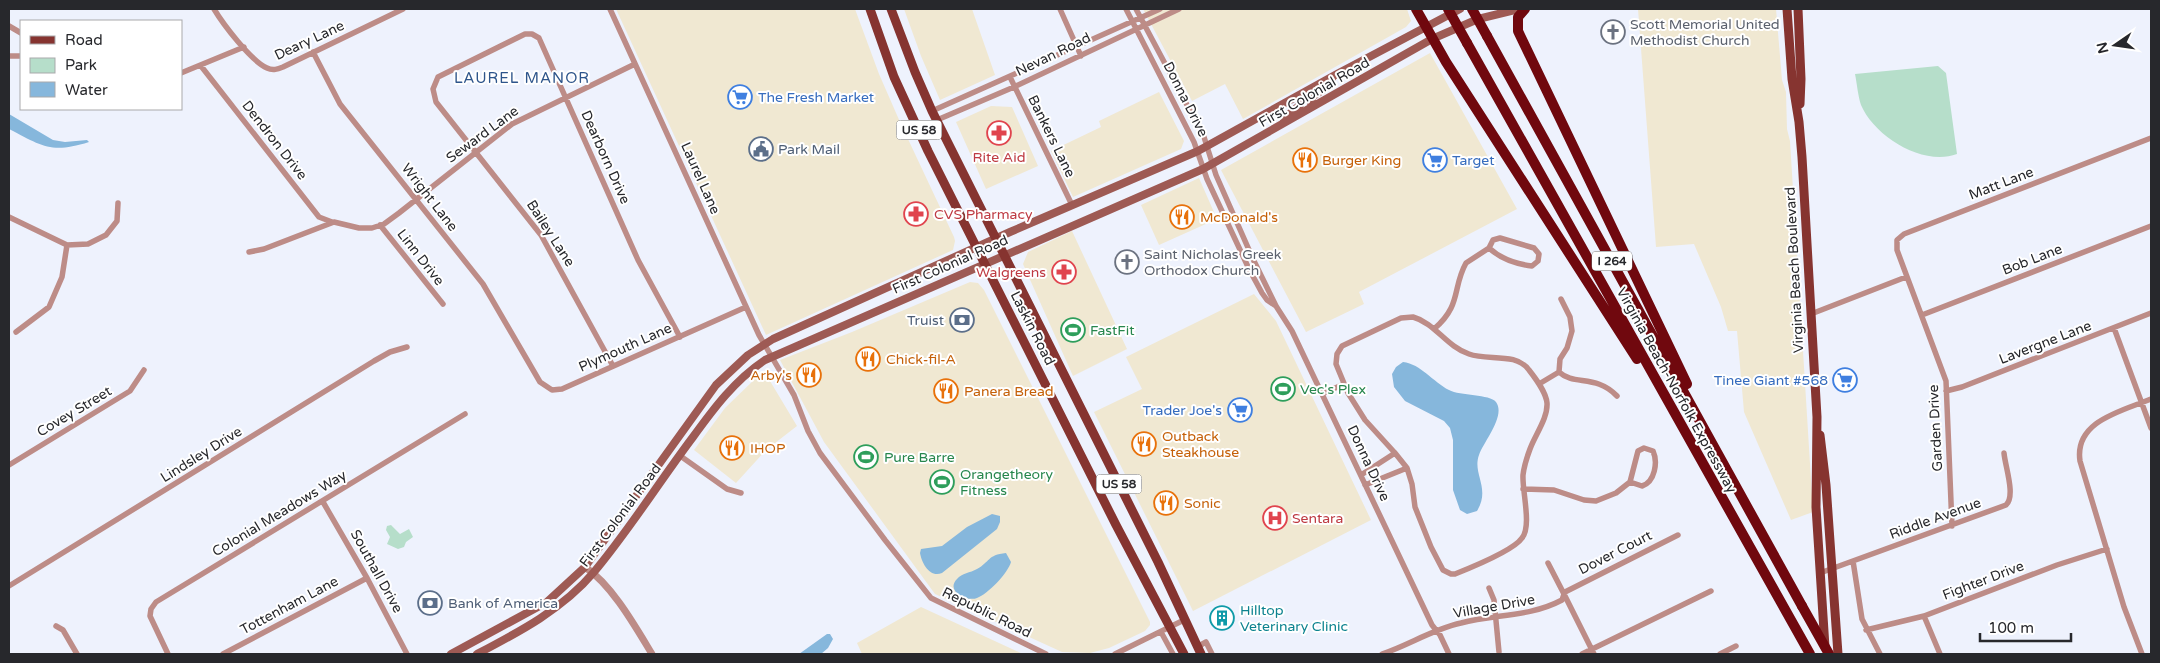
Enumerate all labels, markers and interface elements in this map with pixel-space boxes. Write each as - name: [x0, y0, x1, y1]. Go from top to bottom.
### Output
- place label: Scott Memorial United Methodist Church: [1630, 16, 1780, 49]
- street label: Deary Lane: [272, 17, 347, 64]
- church icon: Scott Memorial United Methodist Church: [1600, 19, 1626, 45]
- legend: [20, 20, 182, 110]
- north arrow: [2090, 20, 2140, 70]
- street label: Nevan Road: [1013, 29, 1094, 80]
- text: Road: [65, 31, 103, 49]
- text: N: [2093, 40, 2112, 55]
- street label: First Colonial Road: [1256, 54, 1373, 131]
- text: Park: [65, 56, 97, 74]
- street label: Donna Drive: [1159, 59, 1212, 140]
- district label: LAUREL MANOR: [454, 69, 590, 87]
- text: Water: [65, 81, 108, 99]
- supermarket icon: The Fresh Market: [727, 84, 753, 110]
- place label: The Fresh Market: [758, 89, 875, 106]
- street label: Bankers Lane: [1024, 92, 1079, 180]
- street label: Dendron Drive: [238, 97, 311, 183]
- street label: Seward Lane: [443, 102, 522, 166]
- street label: Dearborn Drive: [577, 108, 634, 207]
- road number: US 58: [896, 120, 942, 140]
- pharmacy icon: Rite Aid: [986, 120, 1012, 146]
- public building icon: Park Mail: [748, 136, 774, 162]
- street label: Laurel Lane: [677, 140, 724, 217]
- place label: Park Mail: [778, 141, 840, 158]
- restaurant icon: Burger King: [1292, 147, 1318, 173]
- supermarket icon: Target: [1422, 147, 1448, 173]
- place label: Rite Aid: [973, 149, 1025, 166]
- place label: Burger King: [1322, 152, 1401, 169]
- place label: Target: [1452, 152, 1495, 169]
- street label: Wright Lane: [398, 160, 461, 235]
- street label: Matt Lane: [1966, 163, 2036, 204]
- street label: Virginia Beach Boulevard: [1782, 186, 1807, 353]
- street label: Bailey Lane: [523, 197, 578, 270]
- pharmacy icon: CVS Pharmacy: [903, 201, 929, 227]
- restaurant icon: McDonald's: [1169, 204, 1195, 230]
- place label: CVS Pharmacy: [934, 206, 1033, 223]
- place label: McDonald's: [1200, 209, 1278, 226]
- street label: Linn Drive: [393, 226, 448, 289]
- street label: First Colonial Road: [890, 231, 1011, 298]
- street label: Bob Lane: [2000, 240, 2065, 279]
- place label: Saint Nicholas Greek Orthodox Church: [1144, 246, 1282, 279]
- church icon: Saint Nicholas Greek Orthodox Church: [1114, 249, 1140, 275]
- road number: I 264: [1592, 252, 1632, 270]
- pharmacy icon: Walgreens: [1051, 259, 1077, 285]
- place label: Walgreens: [976, 264, 1046, 281]
- street label: Virginia Beach-Norfolk Expressway: [1613, 285, 1741, 496]
- street label: Laskin Road: [1007, 288, 1059, 368]
- bank icon: Truist: [949, 307, 975, 333]
- place label: Truist: [907, 312, 945, 329]
- sports icon: FastFit: [1060, 317, 1086, 343]
- street label: Lavergne Lane: [1997, 317, 2094, 368]
- street label: Plymouth Lane: [576, 319, 674, 376]
- place label: FastFit: [1090, 322, 1135, 339]
- restaurant icon: Chick-fil-A: [855, 346, 881, 372]
- place label: Chick-fil-A: [886, 351, 956, 368]
- restaurant icon: Arby's: [796, 362, 822, 388]
- place label: Arby's: [750, 367, 792, 384]
- supermarket icon: Tinee Giant #568: [1832, 367, 1858, 393]
- place label: Tinee Giant #568: [1714, 372, 1828, 389]
- sports icon: Vec's Plex: [1270, 376, 1296, 402]
- restaurant icon: Panera Bread: [933, 378, 959, 404]
- place label: Vec's Plex: [1300, 381, 1366, 398]
- street label: Covey Street: [34, 382, 115, 440]
- place label: Panera Bread: [964, 383, 1054, 400]
- street label: Garden Drive: [1925, 384, 1946, 472]
- supermarket icon: Trader Joe's: [1227, 397, 1253, 423]
- place label: Trader Joe's: [1143, 402, 1222, 419]
- street label: Lindsley Drive: [157, 423, 245, 486]
- street label: Donna Drive: [1344, 423, 1394, 504]
- place label: Outback Steakhouse: [1162, 428, 1239, 461]
- restaurant icon: Outback Steakhouse: [1131, 431, 1157, 457]
- restaurant icon: IHOP: [719, 435, 745, 461]
- place label: IHOP: [750, 440, 785, 457]
- sports icon: Pure Barre: [853, 444, 879, 470]
- place label: Pure Barre: [884, 449, 955, 466]
- street label: First Colonial Road: [576, 460, 665, 570]
- street label: Colonial Meadows Way: [209, 466, 350, 560]
- place label: Orangetheory Fitness: [960, 466, 1053, 499]
- sports icon: Orangetheory Fitness: [929, 469, 955, 495]
- road number: US 58: [1096, 474, 1142, 494]
- restaurant icon: Sonic: [1153, 490, 1179, 516]
- street label: Riddle Avenue: [1887, 494, 1983, 543]
- place label: Sonic: [1184, 495, 1221, 512]
- hospital icon: Sentara: [1262, 505, 1288, 531]
- place label: Sentara: [1292, 510, 1343, 527]
- street label: Dover Court: [1576, 526, 1655, 578]
- street label: Southall Drive: [347, 527, 406, 616]
- street label: Fighter Drive: [1940, 557, 2026, 604]
- street label: Tottenham Lane: [237, 572, 341, 638]
- street label: Republic Road: [939, 583, 1034, 641]
- bank icon: Bank of America: [417, 590, 443, 616]
- street label: Village Drive: [1452, 591, 1536, 622]
- place label: Bank of America: [448, 595, 558, 612]
- place label: Hilltop Veterinary Clinic: [1240, 602, 1348, 635]
- building icon: Hilltop Veterinary Clinic: [1209, 605, 1235, 631]
- scale bar: [1980, 610, 2071, 642]
- text: 100 m: [1988, 619, 2034, 637]

